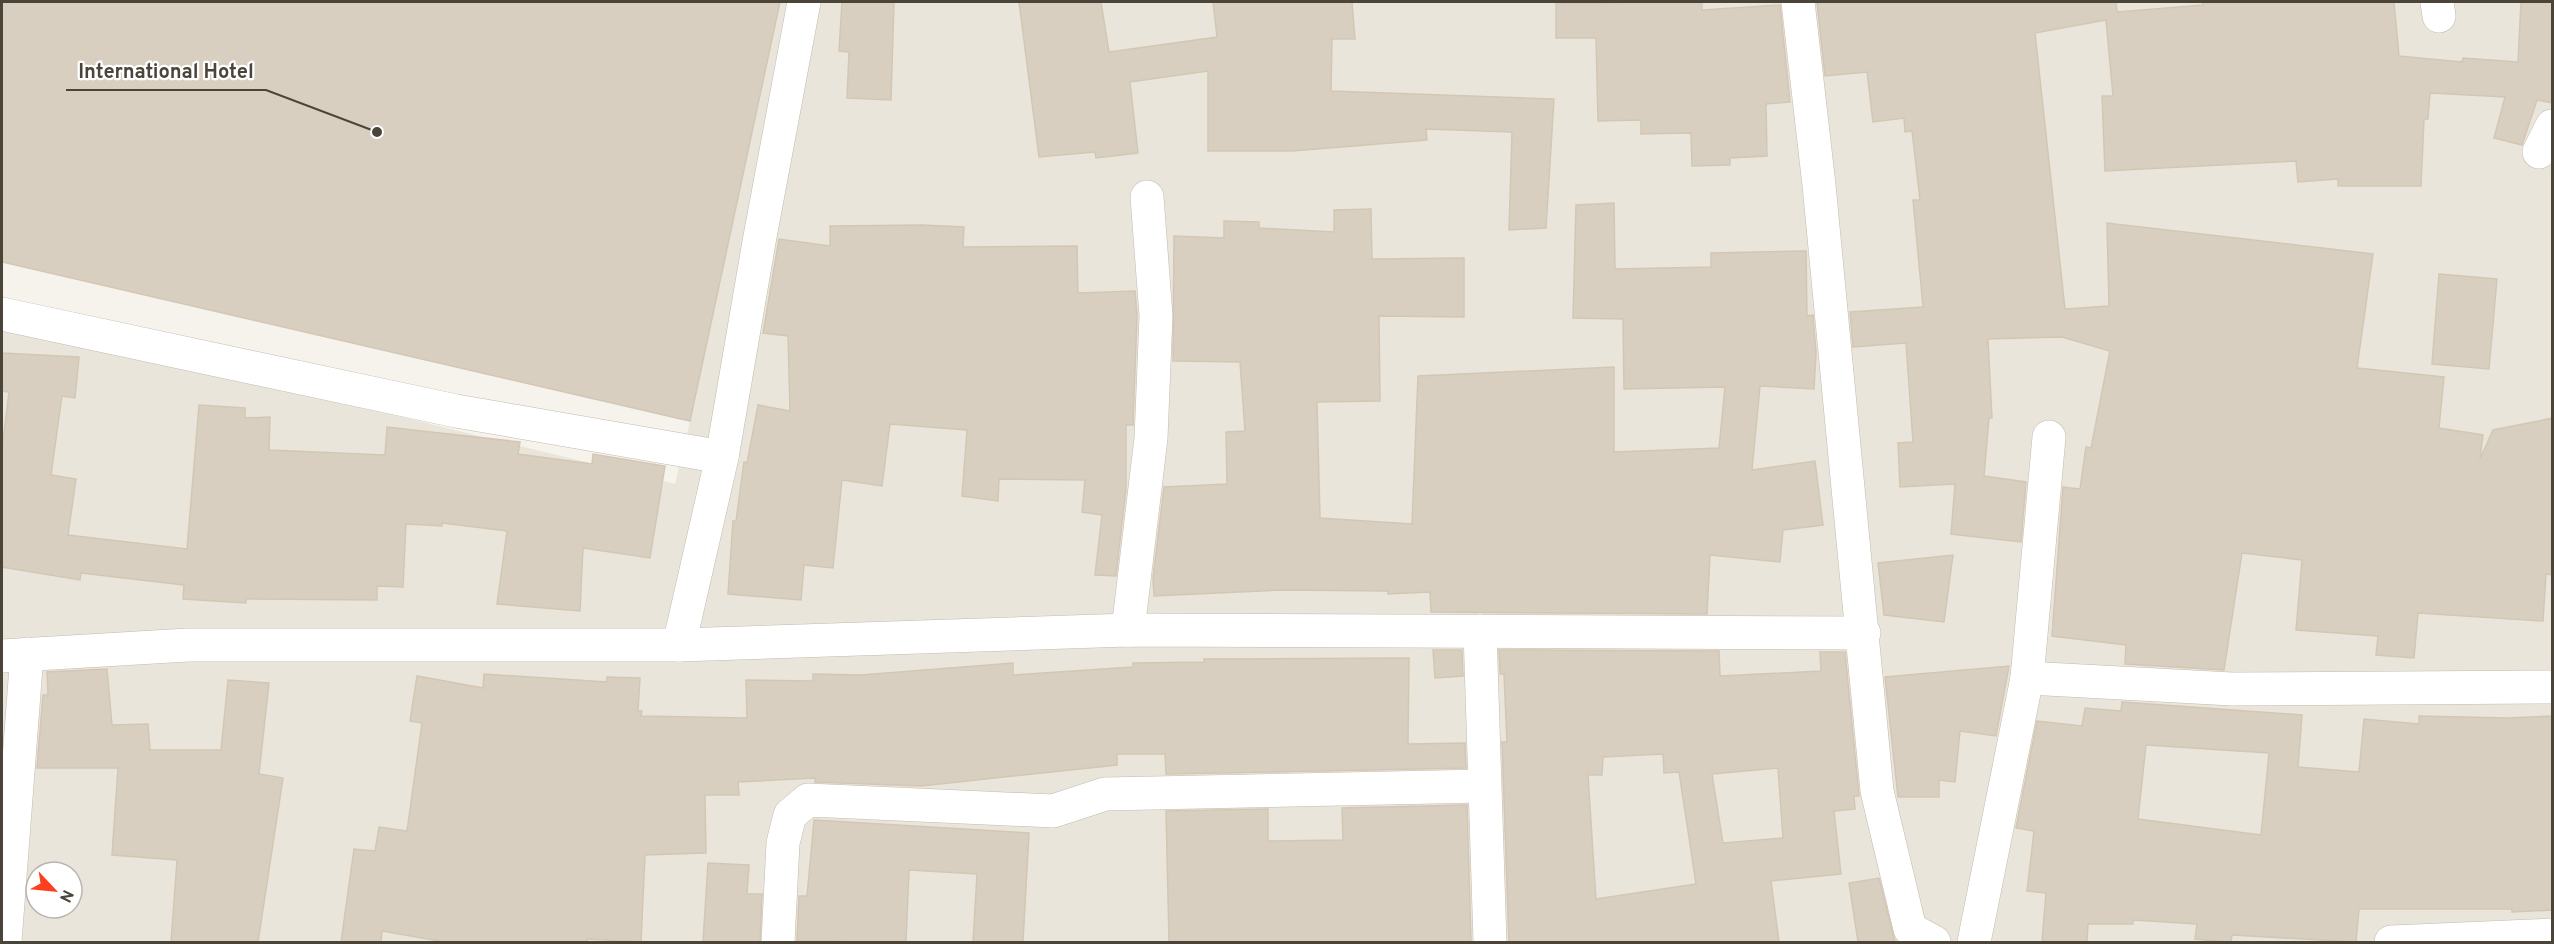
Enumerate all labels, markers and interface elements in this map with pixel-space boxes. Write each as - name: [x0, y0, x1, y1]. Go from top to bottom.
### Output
- callout: International Hotel: [66, 52, 266, 90]
- text: International Hotel: [78, 60, 254, 86]
- north arrow: [24, 860, 84, 920]
- text: N: [54, 886, 77, 905]

